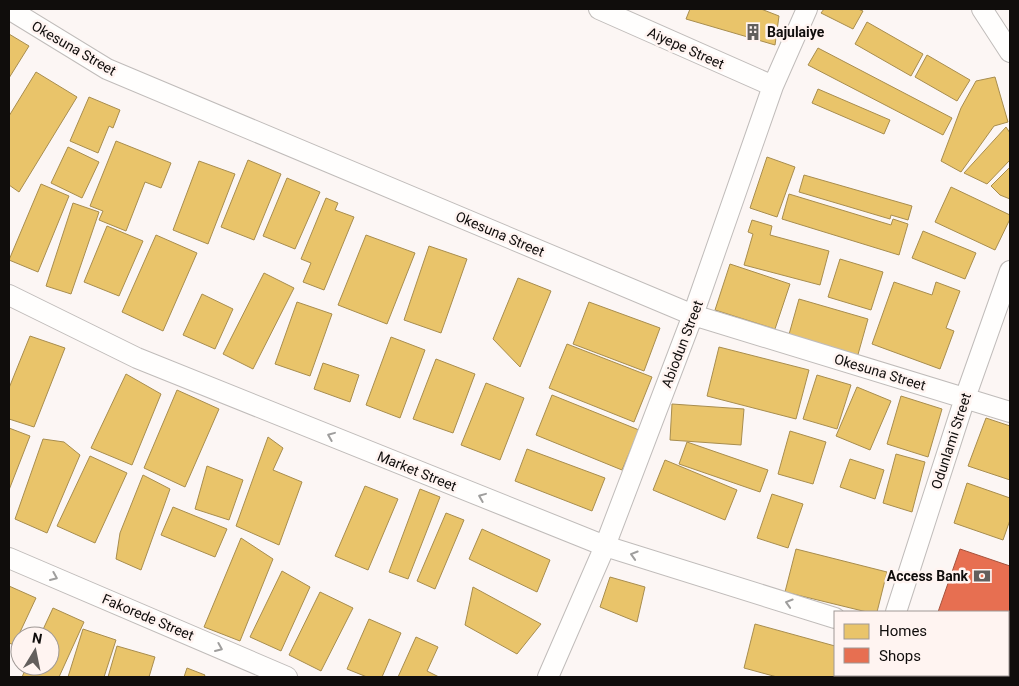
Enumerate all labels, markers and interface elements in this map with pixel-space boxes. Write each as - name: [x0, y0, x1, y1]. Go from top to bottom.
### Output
- street label: Okesuna Street: [29, 17, 119, 79]
- building icon: Bajulaiye: [743, 22, 763, 42]
- street label: Aiyepe Street: [645, 24, 727, 72]
- place label: Bajulaiye: [767, 24, 825, 40]
- street label: Okesuna Street: [453, 208, 547, 260]
- street label: Abiodun Street: [658, 298, 706, 390]
- street label: Okesuna Street: [832, 351, 928, 394]
- street label: Odunlami Street: [928, 391, 974, 491]
- one-way arrow: [327, 432, 336, 442]
- street label: Market Street: [375, 448, 459, 494]
- one-way arrow: [478, 493, 487, 503]
- one-way arrow: [630, 551, 638, 561]
- bank icon: Access Bank: [972, 566, 992, 586]
- place label: Access Bank: [887, 568, 969, 584]
- one-way arrow: [49, 570, 58, 581]
- street label: Fakorede Street: [100, 590, 197, 644]
- one-way arrow: [785, 599, 793, 609]
- legend: [834, 611, 1009, 676]
- text: Homes: [879, 622, 927, 640]
- north arrow: [10, 626, 60, 676]
- text: N: [31, 629, 44, 647]
- one-way arrow: [214, 641, 223, 652]
- text: Shops: [879, 647, 921, 665]

